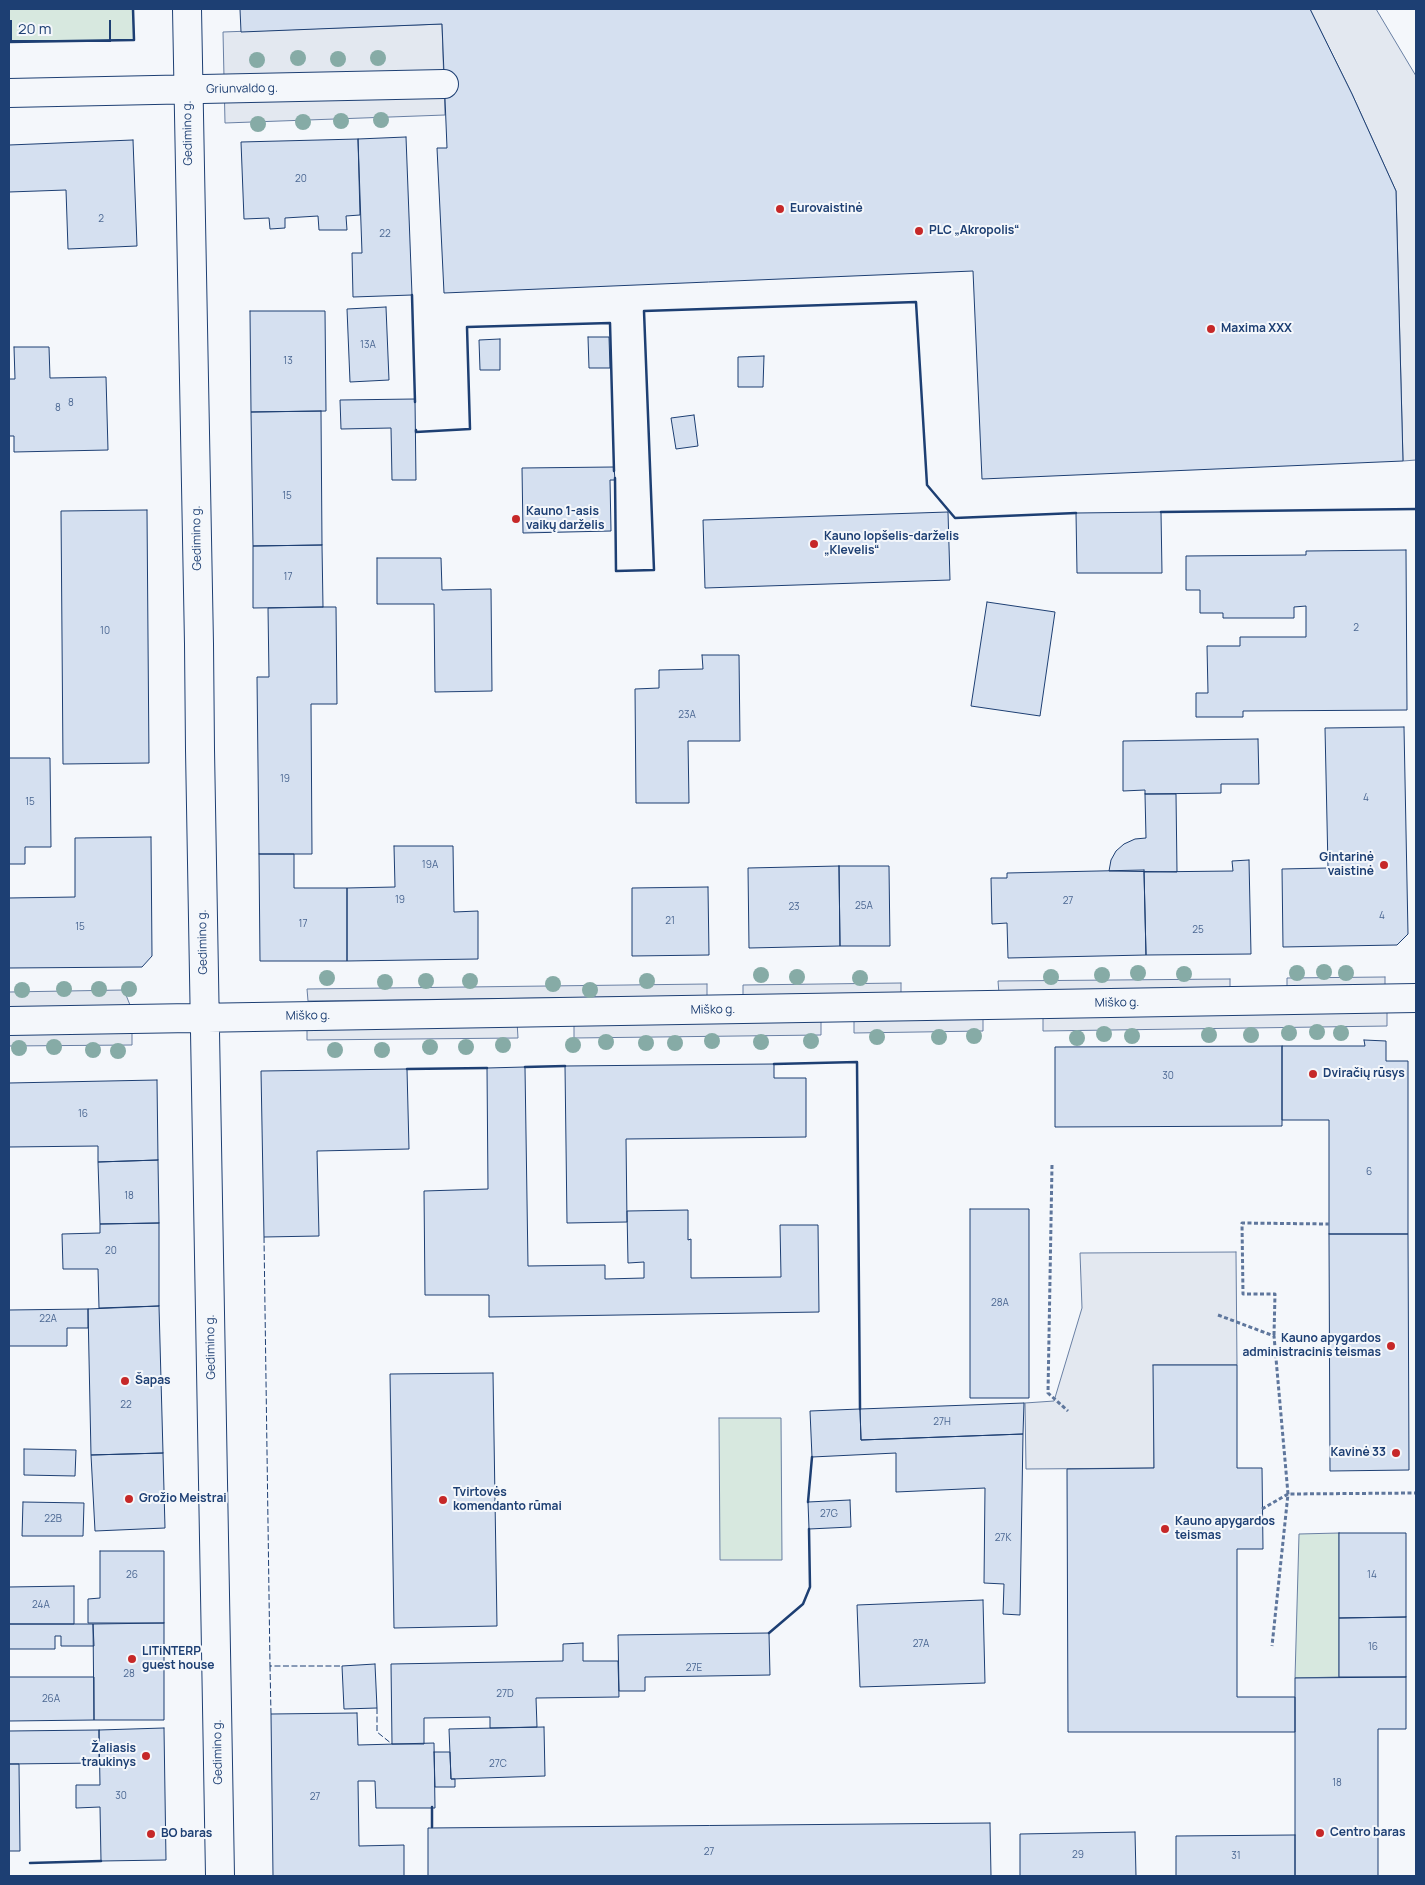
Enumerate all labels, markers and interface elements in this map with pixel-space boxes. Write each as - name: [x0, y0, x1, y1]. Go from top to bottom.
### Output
- scale bar: [12, 10, 114, 42]
- text: 20 m: [18, 18, 51, 39]
- street label: Griunvaldo g.: [206, 81, 278, 97]
- street label: Gedimino g.: [180, 100, 196, 166]
- house number: 20: [295, 173, 307, 185]
- place label: Eurovaistinė: [790, 202, 863, 216]
- marker: Eurovaistinė: [774, 203, 786, 215]
- house number: 2: [98, 213, 104, 225]
- place label: PLC „Akropolis“: [929, 224, 1019, 238]
- marker: PLC „Akropolis“: [913, 225, 925, 237]
- house number: 22: [379, 228, 391, 240]
- place label: Maxima XXX: [1221, 322, 1292, 336]
- marker: Maxima XXX: [1205, 323, 1217, 335]
- house number: 13A: [360, 339, 376, 351]
- house number: 13: [283, 355, 293, 367]
- house number: 8: [68, 397, 74, 409]
- house number: 8: [55, 402, 61, 414]
- house number: 15: [282, 490, 292, 502]
- street label: Gedimino g.: [189, 505, 205, 571]
- place label: Kauno 1-asis vaikų darželis: [526, 505, 604, 533]
- marker: Kauno 1-asis vaikų darželis: [510, 513, 522, 525]
- place label: Kauno lopšelis-darželis „Klevelis“: [824, 530, 959, 558]
- marker: Kauno lopšelis-darželis „Klevelis“: [808, 538, 820, 550]
- house number: 17: [284, 571, 292, 583]
- house number: 2: [1353, 622, 1359, 634]
- house number: 10: [100, 625, 110, 637]
- house number: 23A: [678, 709, 696, 721]
- house number: 19: [280, 773, 290, 785]
- house number: 4: [1363, 792, 1369, 804]
- house number: 15: [25, 796, 35, 808]
- place label: Gintarinė vaistinė: [1319, 851, 1374, 879]
- house number: 19A: [422, 859, 438, 871]
- marker: Gintarinė vaistinė: [1378, 859, 1390, 871]
- house number: 19: [395, 894, 405, 906]
- house number: 27: [1063, 895, 1073, 907]
- house number: 25A: [855, 900, 873, 912]
- house number: 23: [788, 901, 800, 913]
- street label: Gedimino g.: [195, 909, 211, 975]
- house number: 4: [1379, 910, 1385, 922]
- house number: 21: [665, 915, 675, 927]
- house number: 17: [299, 918, 307, 930]
- house number: 15: [75, 921, 85, 933]
- house number: 25: [1192, 924, 1204, 936]
- street label: Miško g.: [1095, 995, 1139, 1011]
- street label: Miško g.: [691, 1002, 735, 1018]
- street label: Miško g.: [286, 1008, 330, 1024]
- place label: Dviračių rūsys: [1323, 1067, 1405, 1081]
- marker: Dviračių rūsys: [1307, 1068, 1319, 1080]
- house number: 30: [1162, 1070, 1174, 1082]
- house number: 16: [78, 1108, 88, 1120]
- house number: 6: [1366, 1166, 1372, 1178]
- house number: 18: [124, 1190, 134, 1202]
- house number: 20: [105, 1245, 117, 1257]
- house number: 28A: [991, 1297, 1009, 1309]
- house number: 22A: [39, 1313, 57, 1325]
- street label: Gedimino g.: [203, 1314, 219, 1380]
- place label: Kauno apygardos administracinis teismas: [1242, 1332, 1381, 1360]
- marker: Kauno apygardos administracinis teismas: [1385, 1340, 1397, 1352]
- place label: Šapas: [135, 1374, 171, 1388]
- marker: Šapas: [119, 1375, 131, 1387]
- house number: 22: [120, 1399, 132, 1411]
- house number: 27H: [933, 1416, 951, 1428]
- place label: Kavinė 33: [1330, 1446, 1386, 1460]
- marker: Kavinė 33: [1390, 1447, 1402, 1459]
- place label: Tvirtovės komendanto rūmai: [453, 1486, 562, 1514]
- place label: Grožio Meistrai: [139, 1492, 227, 1506]
- marker: Grožio Meistrai: [123, 1493, 135, 1505]
- marker: Tvirtovės komendanto rūmai: [437, 1494, 449, 1506]
- house number: 27G: [820, 1508, 838, 1520]
- house number: 22B: [44, 1513, 62, 1525]
- place label: Kauno apygardos teismas: [1175, 1515, 1275, 1543]
- marker: Kauno apygardos teismas: [1159, 1523, 1171, 1535]
- house number: 27K: [995, 1532, 1011, 1544]
- house number: 26: [126, 1569, 138, 1581]
- house number: 14: [1367, 1569, 1377, 1581]
- house number: 24A: [32, 1599, 50, 1611]
- house number: 27A: [913, 1638, 929, 1650]
- house number: 16: [1368, 1641, 1378, 1653]
- place label: LITiNTERP guest house: [142, 1645, 214, 1673]
- marker: LITiNTERP guest house: [126, 1653, 138, 1665]
- house number: 27E: [686, 1662, 702, 1674]
- house number: 28: [123, 1668, 135, 1680]
- house number: 27D: [496, 1688, 514, 1700]
- house number: 26A: [42, 1693, 60, 1705]
- street label: Gedimino g.: [210, 1719, 226, 1785]
- place label: Žaliasis traukinys: [81, 1742, 136, 1770]
- marker: Žaliasis traukinys: [140, 1750, 152, 1762]
- house number: 27C: [489, 1758, 507, 1770]
- house number: 18: [1332, 1777, 1342, 1789]
- house number: 30: [115, 1790, 127, 1802]
- house number: 27: [310, 1791, 320, 1803]
- place label: Centro baras: [1330, 1826, 1405, 1840]
- place label: BO baras: [161, 1827, 212, 1841]
- marker: Centro baras: [1314, 1827, 1326, 1839]
- marker: BO baras: [145, 1828, 157, 1840]
- house number: 27: [704, 1846, 714, 1858]
- house number: 29: [1072, 1849, 1084, 1861]
- house number: 31: [1231, 1850, 1241, 1862]

